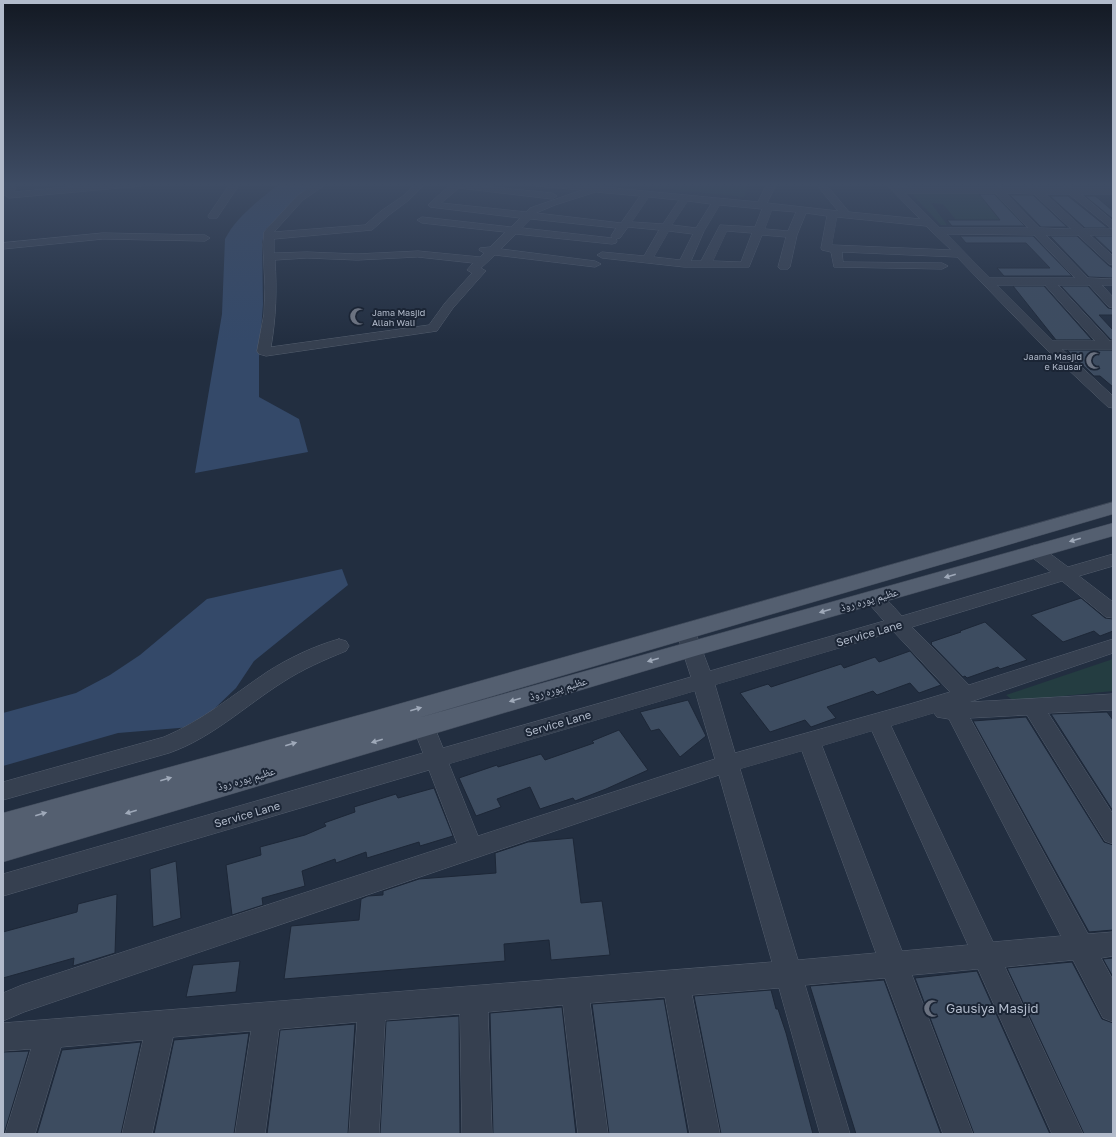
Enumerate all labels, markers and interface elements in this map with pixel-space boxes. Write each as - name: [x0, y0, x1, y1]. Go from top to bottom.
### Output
- mosque icon: Jama Masjid Allah Wali: [349, 307, 369, 327]
- place label: Jama Masjid Allah Wali: [372, 307, 425, 328]
- place label: Jaama Masjid e Kausar: [1024, 351, 1082, 372]
- mosque icon: Jaama Masjid e Kausar: [1085, 351, 1105, 371]
- one-way arrow: [1069, 537, 1081, 543]
- one-way arrow: [944, 573, 956, 579]
- street label: عظیم پورہ روڈ: [839, 584, 900, 615]
- one-way arrow: [819, 608, 831, 614]
- street label: Service Lane: [835, 617, 903, 649]
- one-way arrow: [647, 657, 659, 663]
- street label: عظیم پورہ روڈ: [528, 673, 589, 704]
- one-way arrow: [509, 697, 521, 703]
- one-way arrow: [410, 705, 422, 711]
- street label: Service Lane: [524, 707, 592, 739]
- one-way arrow: [371, 738, 383, 744]
- one-way arrow: [285, 741, 297, 747]
- street label: عظیم پورہ روڈ: [216, 763, 277, 794]
- one-way arrow: [160, 776, 172, 782]
- street label: Service Lane: [213, 798, 281, 830]
- one-way arrow: [125, 809, 137, 815]
- one-way arrow: [35, 811, 47, 817]
- mosque icon: Gausiya Masjid: [923, 998, 943, 1018]
- place label: Gausiya Masjid: [946, 1000, 1039, 1016]

